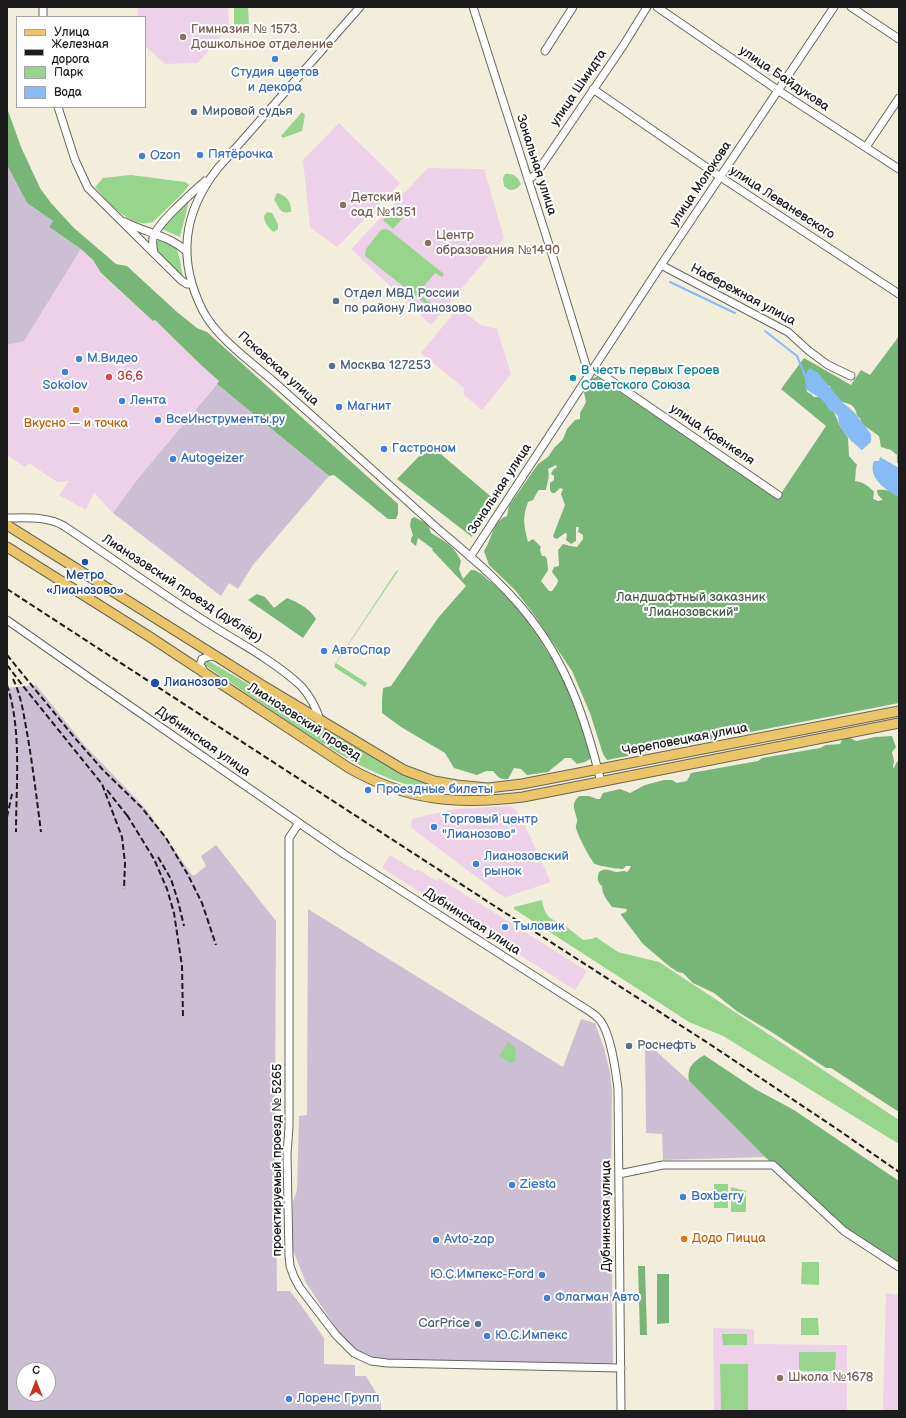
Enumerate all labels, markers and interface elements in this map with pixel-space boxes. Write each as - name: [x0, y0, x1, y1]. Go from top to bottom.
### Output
- legend: [16, 16, 146, 108]
- place label: Гимназия № 1573. Дошкольное отделение: [191, 22, 333, 53]
- text: Улица: [54, 25, 90, 40]
- marker: Гимназия № 1573. Дошкольное отделение: [178, 32, 188, 42]
- text: Железная дорога: [52, 37, 109, 67]
- street label: улица Байдукова: [736, 43, 832, 115]
- street label: улица Шмидта: [548, 47, 610, 129]
- marker: Студия цветов и декора: [270, 54, 280, 64]
- text: Парк: [54, 65, 83, 80]
- place label: Студия цветов и декора: [231, 65, 319, 96]
- text: Вода: [54, 85, 82, 100]
- place label: Мировой судья: [202, 104, 293, 120]
- marker: Мировой судья: [189, 107, 199, 117]
- street label: Зональная улица: [512, 113, 560, 217]
- street label: улица Молокова: [667, 139, 735, 229]
- place label: Пятёрочка: [208, 147, 273, 163]
- place label: Ozon: [150, 148, 180, 164]
- marker: Пятёрочка: [195, 150, 205, 160]
- marker: Ozon: [137, 151, 147, 161]
- street label: улица Леваневского: [726, 163, 838, 243]
- place label: Детский сад №1351: [351, 190, 416, 221]
- marker: Детский сад №1351: [338, 200, 348, 210]
- place label: Центр образования №1490: [436, 228, 560, 259]
- marker: Центр образования №1490: [423, 238, 433, 248]
- street label: Набережная улица: [688, 261, 798, 329]
- place label: Отдел МВД России по району Лианозово: [344, 286, 472, 317]
- marker: Отдел МВД России по району Лианозово: [331, 296, 341, 306]
- street label: Псковская улица: [234, 328, 322, 410]
- place label: М.Видео: [87, 351, 138, 367]
- marker: М.Видео: [74, 354, 84, 364]
- place label: Москва 127253: [340, 358, 431, 374]
- marker: Москва 127253: [327, 361, 337, 371]
- place label: В честь первых Героев Советского Союза: [581, 363, 719, 394]
- marker: Sokolov: [60, 367, 70, 377]
- place label: 36,6: [117, 369, 143, 385]
- marker: 36,6: [104, 372, 114, 382]
- marker: В честь первых Героев Советского Союза: [568, 373, 578, 383]
- place label: Sokolov: [42, 378, 88, 394]
- place label: Лента: [130, 393, 166, 409]
- marker: Лента: [117, 396, 127, 406]
- place label: Магнит: [347, 399, 391, 415]
- street label: улица Кренкеля: [667, 401, 757, 469]
- marker: Магнит: [334, 402, 344, 412]
- marker: Вкусно — и точка: [71, 405, 81, 415]
- place label: ВсеИнструменты.ру: [166, 412, 285, 428]
- marker: ВсеИнструменты.ру: [153, 415, 163, 425]
- place label: Вкусно — и точка: [24, 416, 128, 432]
- place label: Гастроном: [392, 441, 456, 457]
- street label: Зональная улица: [465, 441, 535, 537]
- marker: Гастроном: [379, 444, 389, 454]
- place label: Autogeizer: [181, 451, 244, 467]
- marker: Autogeizer: [168, 454, 178, 464]
- street label: Лианозовский проезд (дублёр): [99, 531, 265, 647]
- marker: Метро «Лианозово»: [80, 557, 90, 567]
- place label: Метро «Лианозово»: [46, 568, 124, 599]
- park label: Ландшафтный заказник "Лианозовский": [616, 590, 766, 621]
- place label: АвтоСпар: [332, 643, 391, 659]
- marker: АвтоСпар: [319, 646, 329, 656]
- place label: Лианозово: [164, 675, 228, 691]
- marker: Лианозово: [149, 677, 161, 689]
- street label: Лианозовский проезд: [245, 680, 363, 764]
- street label: Дубнинская улица: [153, 704, 253, 780]
- street label: Череповецкая улица: [621, 720, 749, 760]
- place label: Проездные билеты: [376, 782, 493, 798]
- marker: Проездные билеты: [363, 785, 373, 795]
- place label: Торговый центр "Лианозово": [442, 812, 538, 843]
- marker: Торговый центр "Лианозово": [429, 822, 439, 832]
- place label: Лианозовский рынок: [484, 849, 569, 880]
- marker: Лианозовский рынок: [471, 859, 481, 869]
- street label: Дубнинская улица: [421, 885, 523, 959]
- place label: Тыловик: [513, 919, 565, 935]
- marker: Тыловик: [500, 922, 510, 932]
- place label: Роснефть: [637, 1038, 696, 1054]
- marker: Роснефть: [624, 1041, 634, 1051]
- street label: проектируемый проезд № 5265: [270, 1063, 286, 1257]
- street label: Дубнинская улица: [599, 1160, 615, 1272]
- place label: Ziesta: [520, 1177, 556, 1193]
- marker: Ziesta: [507, 1180, 517, 1190]
- place label: Boxberry: [691, 1189, 744, 1205]
- marker: Boxberry: [678, 1192, 688, 1202]
- place label: Додо Пицца: [692, 1231, 766, 1247]
- place label: Avto-zap: [444, 1232, 495, 1248]
- marker: Додо Пицца: [679, 1234, 689, 1244]
- marker: Avto-zap: [431, 1235, 441, 1245]
- place label: Ю.С.Импекс-Ford: [430, 1267, 534, 1283]
- marker: Ю.С.Импекс-Ford: [537, 1270, 547, 1280]
- place label: Флагман Авто: [555, 1290, 640, 1306]
- marker: Флагман Авто: [542, 1293, 552, 1303]
- place label: CarPrice: [418, 1316, 470, 1332]
- marker: CarPrice: [473, 1319, 483, 1329]
- place label: Ю.С.Импекс: [495, 1328, 568, 1344]
- marker: Ю.С.Импекс: [482, 1331, 492, 1341]
- north arrow: [16, 1362, 56, 1402]
- text: С: [32, 1364, 40, 1377]
- place label: Школа №1678: [788, 1370, 873, 1386]
- marker: Школа №1678: [775, 1373, 785, 1383]
- place label: Лоренс Групп: [297, 1391, 379, 1407]
- marker: Лоренс Групп: [284, 1394, 294, 1404]

